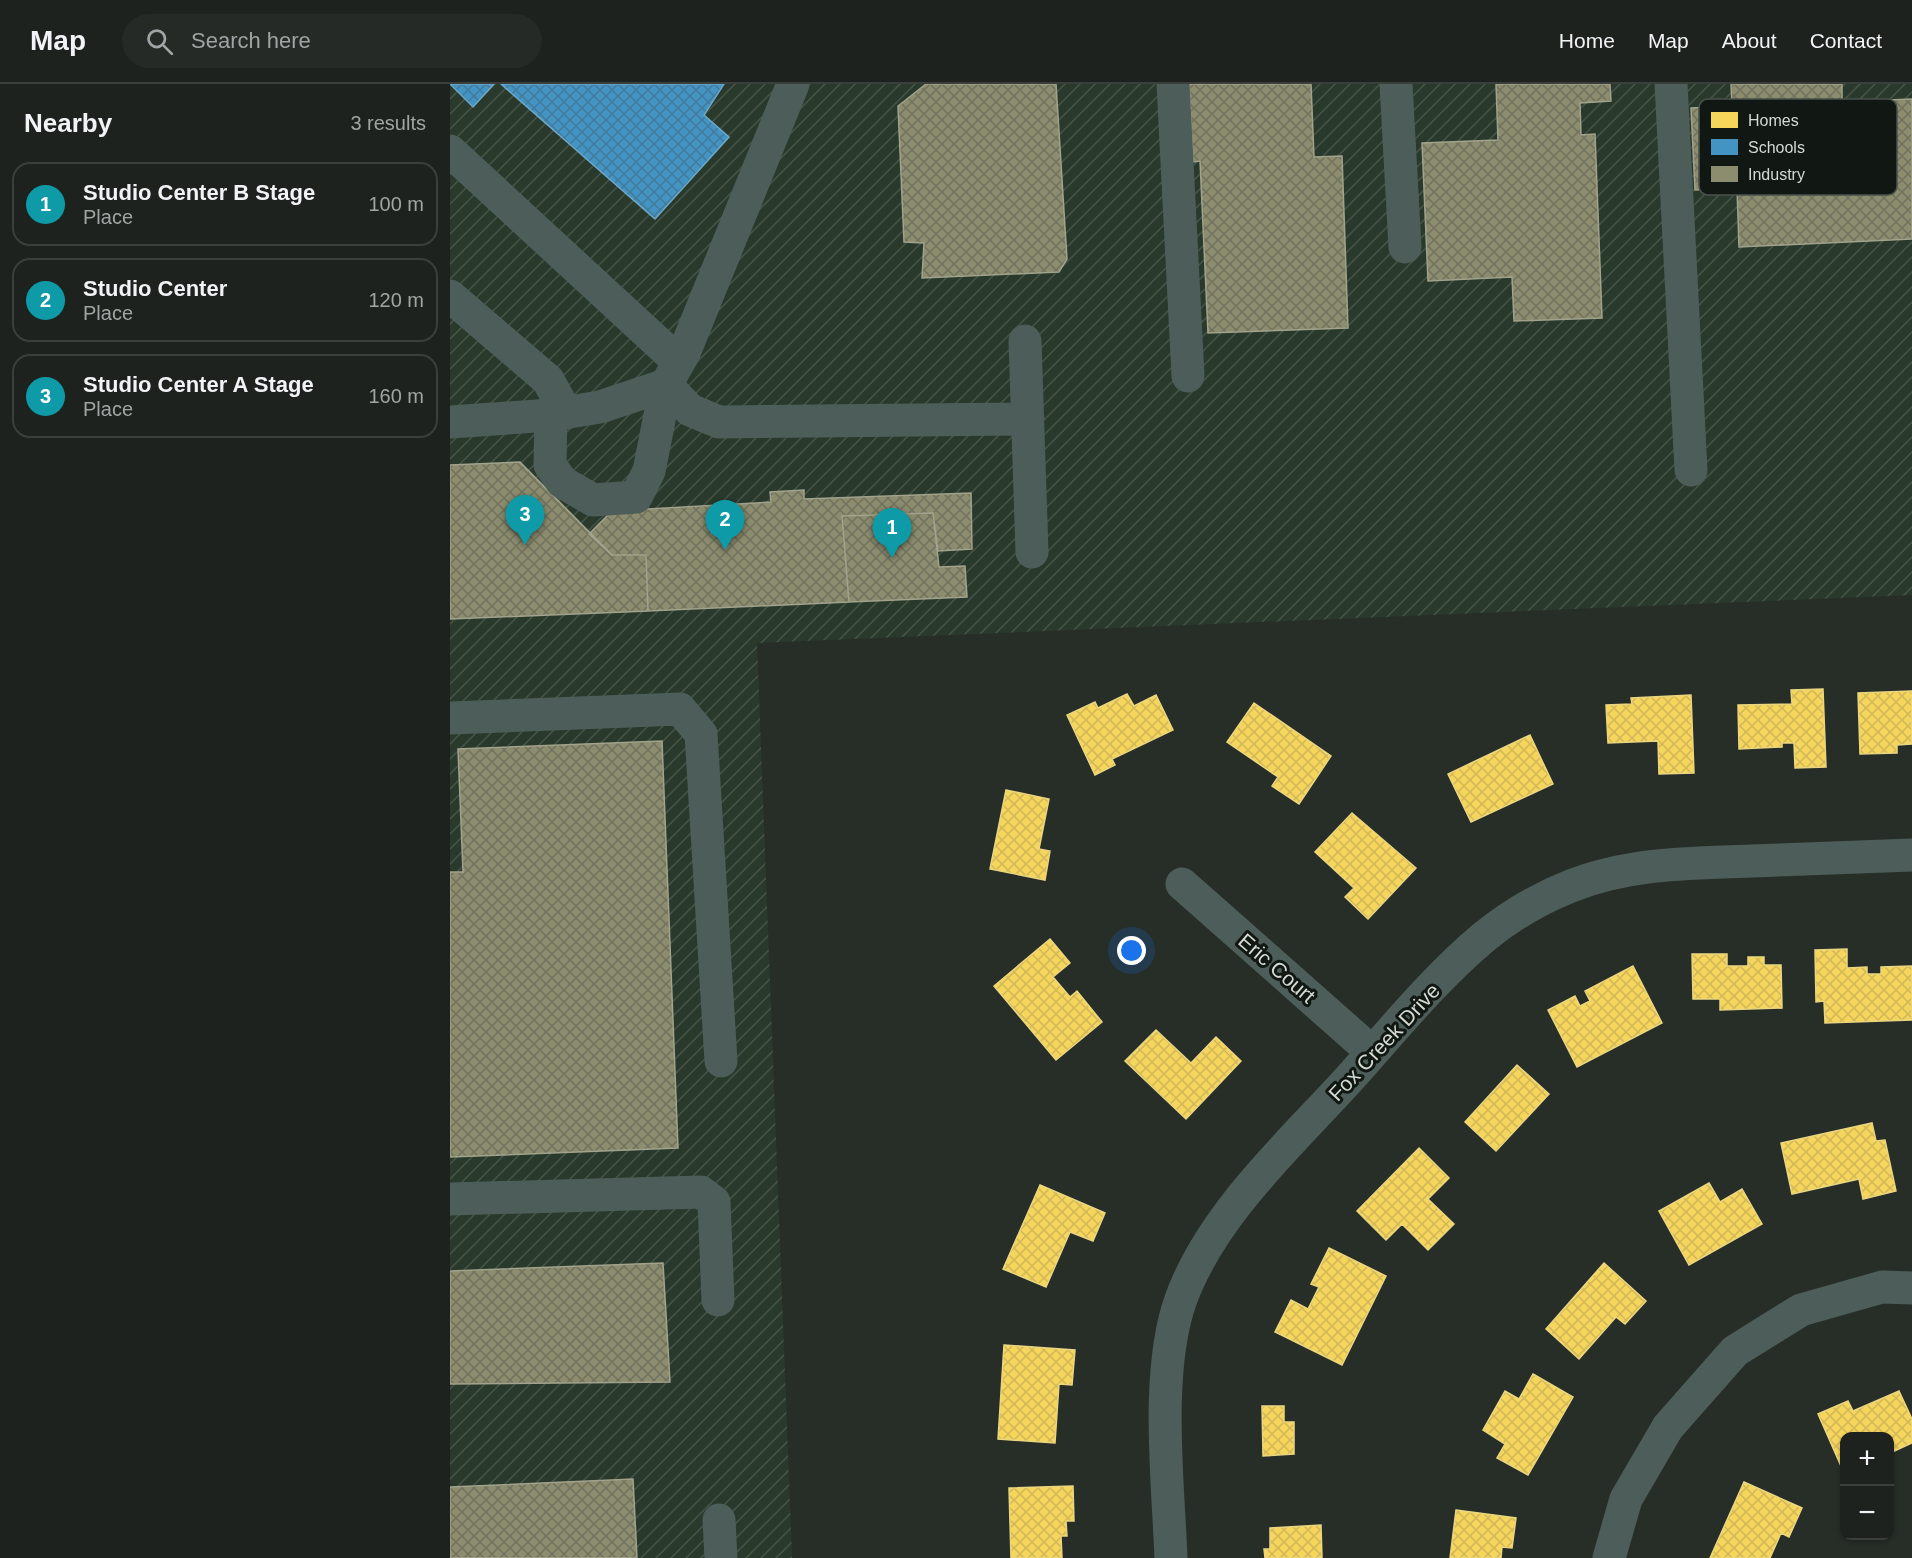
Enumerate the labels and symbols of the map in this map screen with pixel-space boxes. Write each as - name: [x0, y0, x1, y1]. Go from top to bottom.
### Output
- legend: [1699, 99, 1897, 195]
- text: Homes: [1748, 112, 1799, 129]
- text: Schools: [1748, 139, 1805, 156]
- text: Industry: [1748, 166, 1805, 183]
- pin: 3: [506, 496, 544, 545]
- pin: 2: [706, 500, 744, 550]
- pin: 1: [872, 508, 912, 558]
- street label: Eric Court: [1234, 929, 1320, 1007]
- your location: [1117, 936, 1146, 965]
- street label: Fox Creek Drive: [1324, 979, 1444, 1105]

